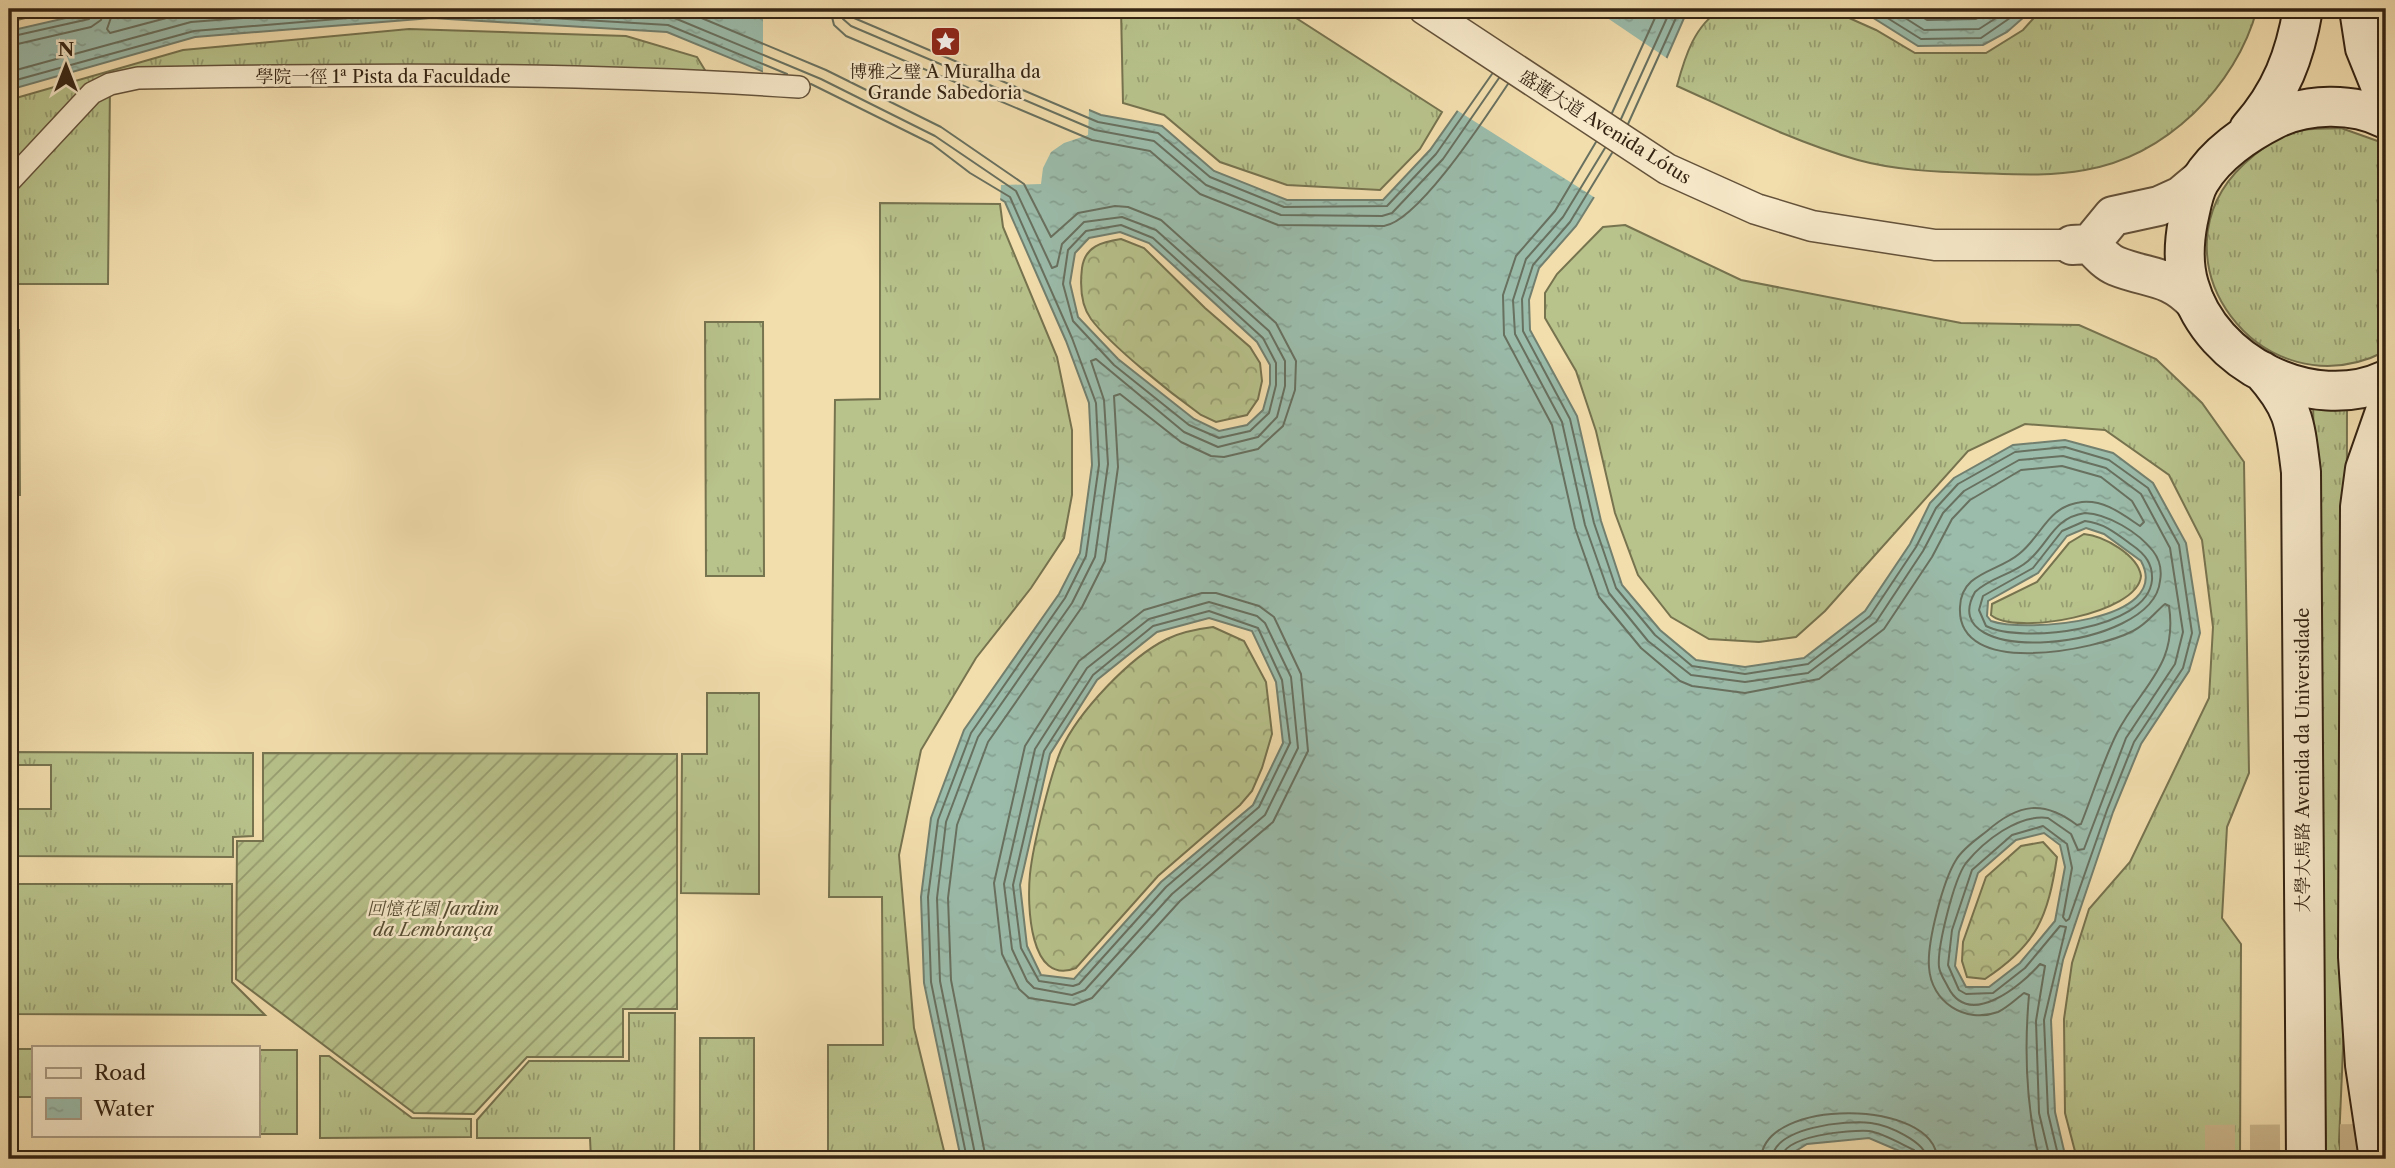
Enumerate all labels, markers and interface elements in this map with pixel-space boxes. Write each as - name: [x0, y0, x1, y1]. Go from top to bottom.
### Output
- place icon: 博雅之璧 A Muralha da Grande Sabedoria: [928, 24, 962, 58]
- north arrow: [32, 32, 102, 102]
- text: N: [58, 38, 74, 61]
- place label: 博雅之璧 A Muralha da Grande Sabedoria: [849, 61, 1041, 104]
- street label: 盛蓮大道 Avenida Lótus: [1515, 65, 1695, 189]
- street label: 學院一徑 1ª Pista da Faculdade: [255, 66, 511, 88]
- street label: 大學大馬路 Avenida da Universidade: [2292, 608, 2314, 912]
- park label: 回憶花園 Jardim da Lembrança: [367, 898, 499, 941]
- legend: [32, 1046, 259, 1136]
- text: Road: [94, 1060, 146, 1085]
- text: Water: [93, 1096, 154, 1121]

